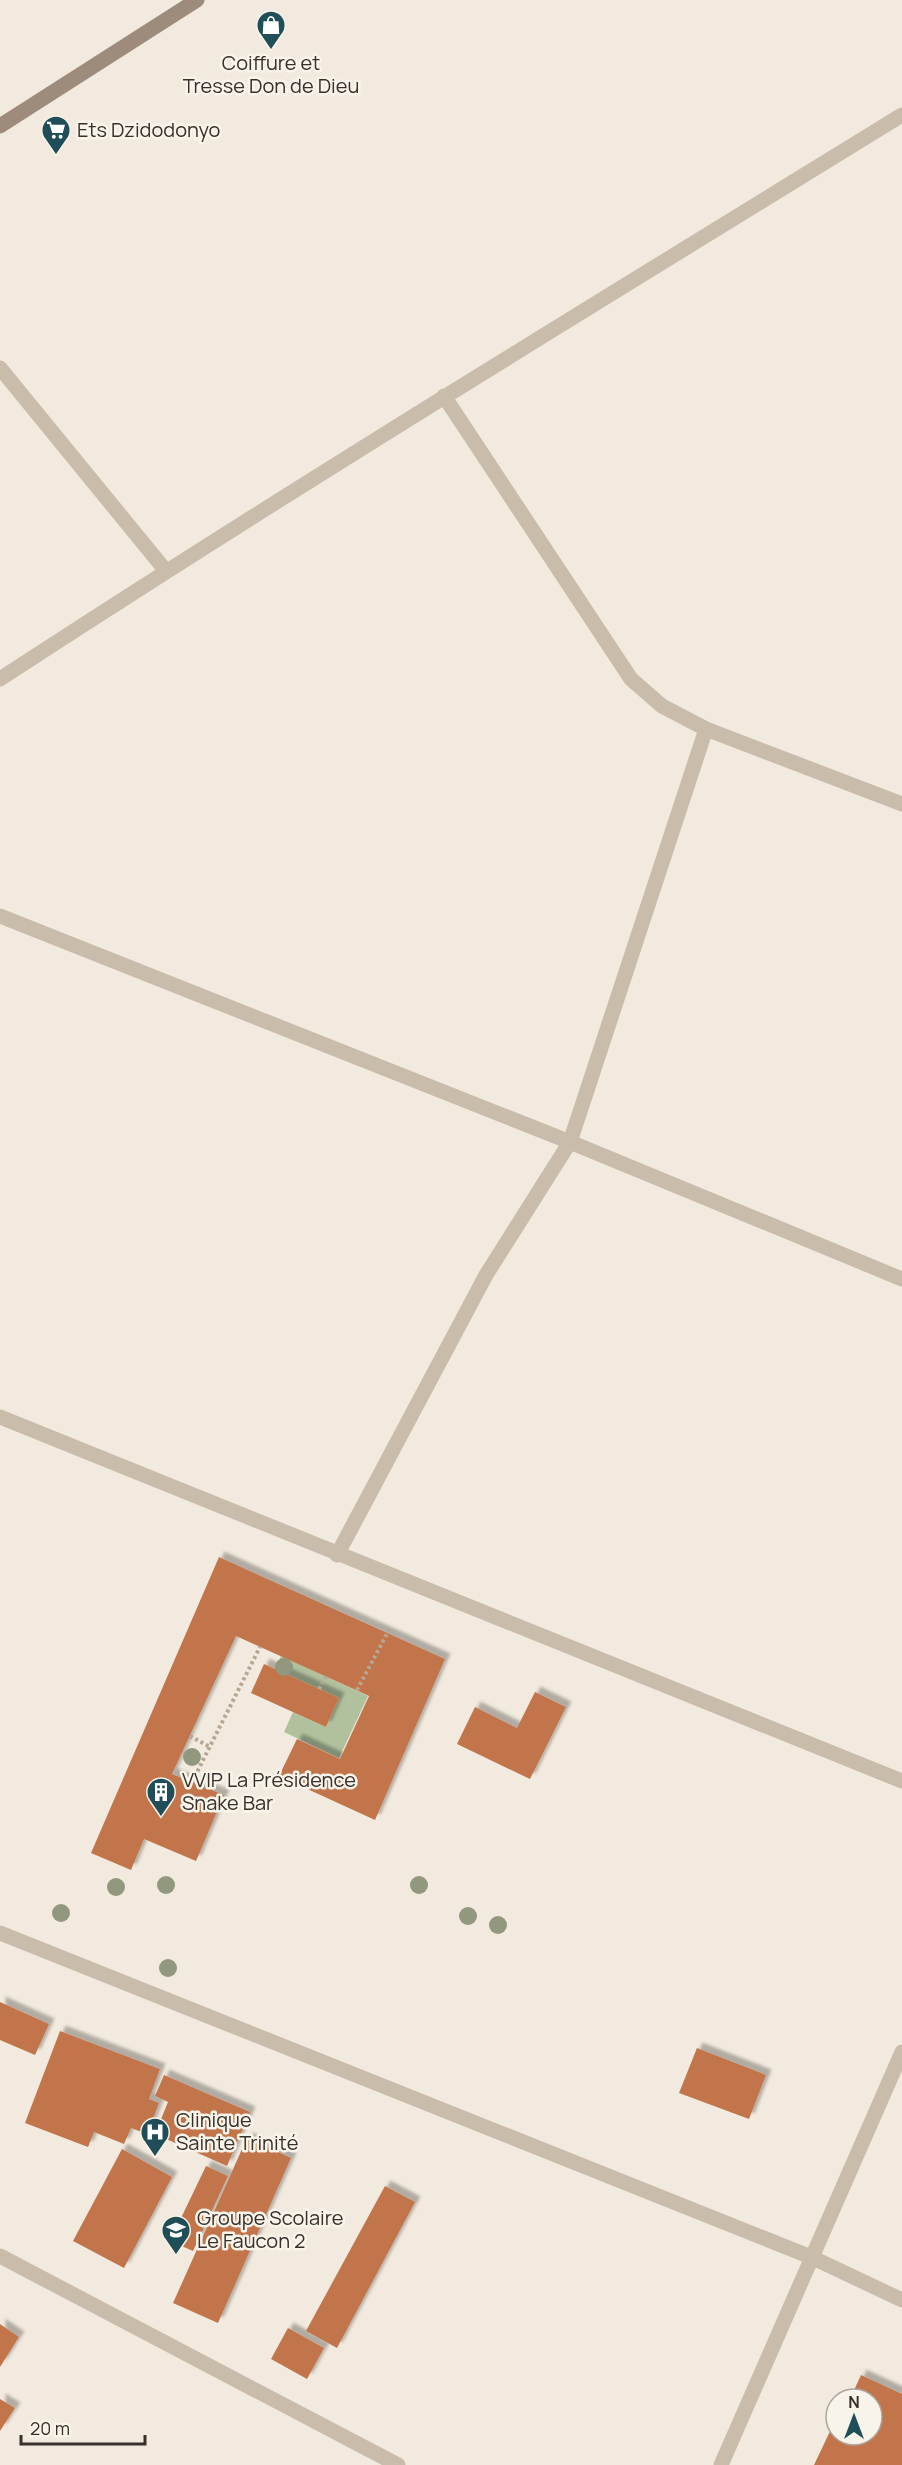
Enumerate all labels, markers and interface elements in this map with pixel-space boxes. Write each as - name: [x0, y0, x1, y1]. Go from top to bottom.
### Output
- shop icon: Coiffure et Tresse Don de Dieu: [255, 9, 287, 51]
- place label: Coiffure et Tresse Don de Dieu: [183, 49, 359, 99]
- supermarket icon: Ets Dzidodonyo: [40, 114, 72, 156]
- place label: Ets Dzidodonyo: [77, 116, 221, 143]
- place label: VVIP La Présidence Snake Bar: [182, 1766, 356, 1816]
- building icon: VVIP La Présidence Snake Bar: [145, 1776, 177, 1818]
- place label: Clinique Sainte Trinité: [176, 2106, 298, 2156]
- hospital icon: Clinique Sainte Trinité: [139, 2116, 171, 2158]
- place label: Groupe Scolaire Le Faucon 2: [197, 2204, 343, 2254]
- school or university icon: Groupe Scolaire Le Faucon 2: [160, 2214, 192, 2256]
- north arrow: [824, 2387, 884, 2447]
- text: N: [848, 2391, 860, 2413]
- scale bar: [21, 2408, 146, 2446]
- text: 20 m: [30, 2416, 70, 2440]

